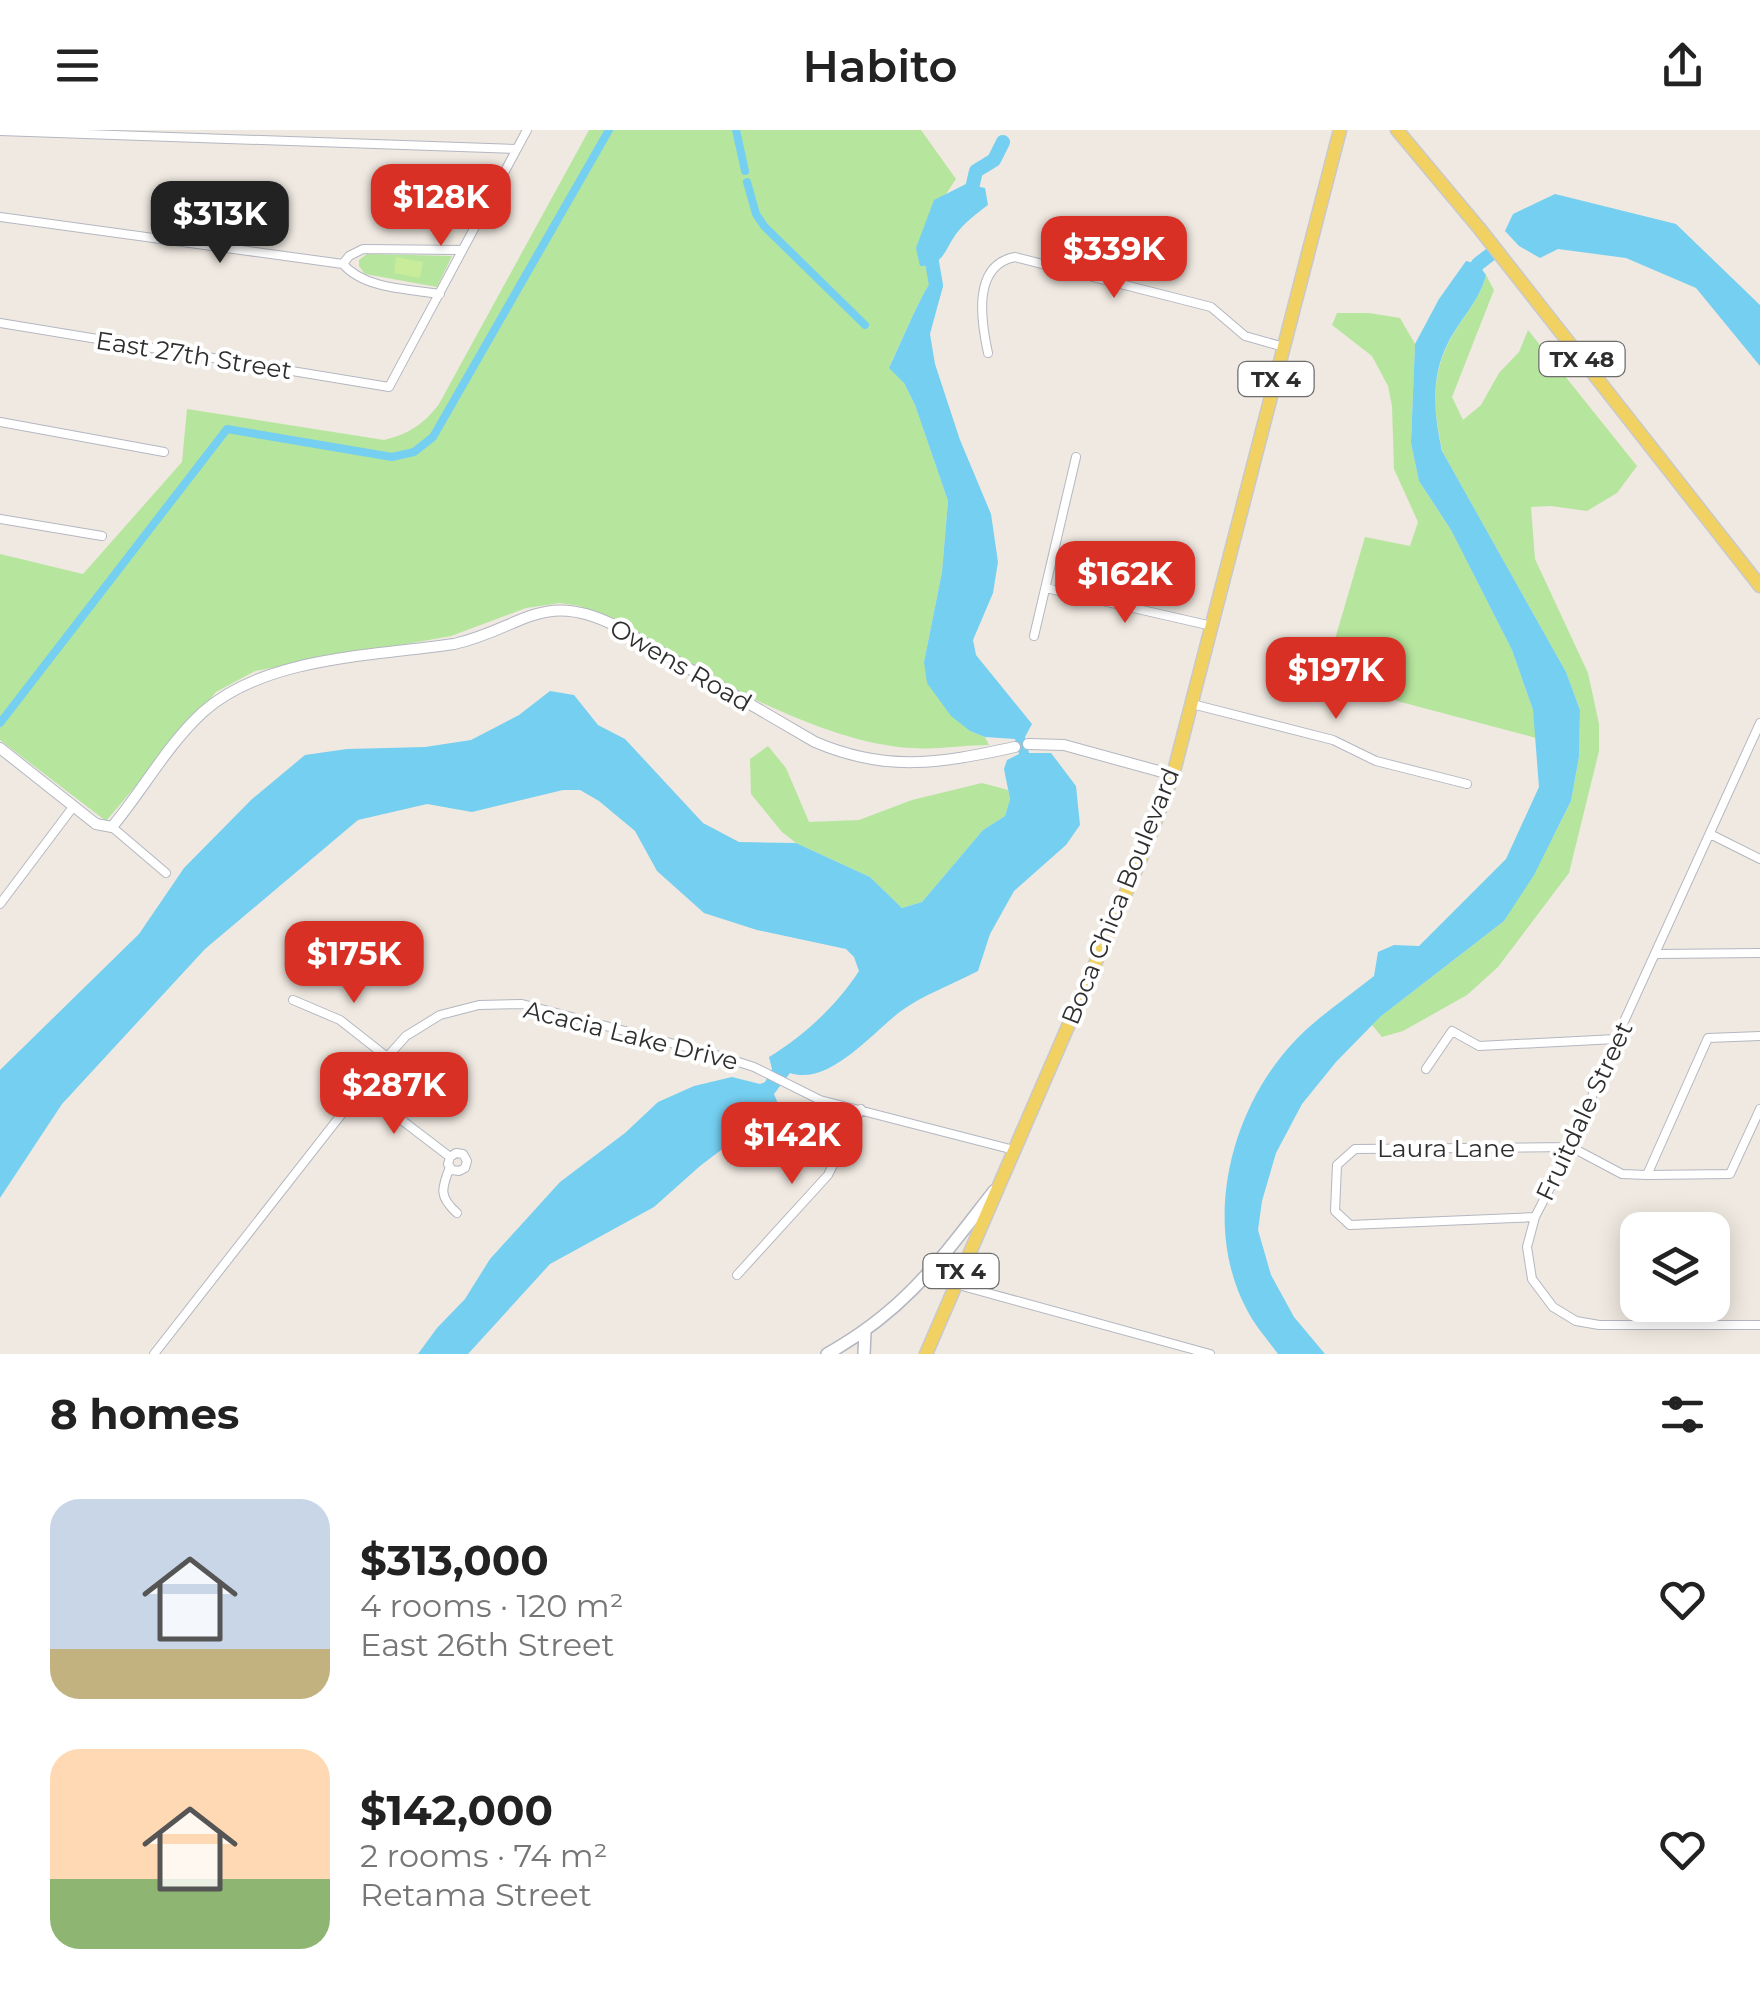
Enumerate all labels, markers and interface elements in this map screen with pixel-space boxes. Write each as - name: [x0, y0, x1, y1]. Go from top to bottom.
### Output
- icon: menu: [50, 38, 105, 93]
- text: Habito: [803, 38, 957, 93]
- icon: share: [1655, 38, 1710, 93]
- pin: $128K: [371, 164, 511, 249]
- text: $128K: [393, 177, 489, 216]
- pin: $313K: [150, 181, 290, 266]
- text: $313K: [173, 194, 267, 233]
- pin: $339K: [1044, 216, 1184, 301]
- text: $339K: [1063, 229, 1165, 268]
- street label: East 27th Street: [94, 325, 294, 385]
- road number: TX 48: [1540, 342, 1624, 376]
- road number: TX 4: [1238, 362, 1314, 396]
- pin: $162K: [1055, 541, 1195, 626]
- text: $162K: [1077, 554, 1173, 593]
- street label: Owens Road: [605, 612, 757, 718]
- pin: $197K: [1266, 637, 1406, 722]
- text: $197K: [1288, 650, 1384, 689]
- street label: Boca Chica Boulevard: [1055, 763, 1185, 1029]
- pin: $175K: [284, 921, 424, 1006]
- text: $175K: [307, 934, 401, 973]
- street label: Acacia Lake Drive: [521, 994, 741, 1076]
- street label: Fruitdale Street: [1529, 1017, 1639, 1205]
- pin: $287K: [324, 1052, 464, 1137]
- text: $287K: [342, 1065, 446, 1104]
- pin: $142K: [722, 1102, 862, 1187]
- text: $142K: [743, 1115, 841, 1154]
- street label: Laura Lane: [1377, 1133, 1515, 1163]
- map controls: [1620, 1212, 1730, 1322]
- button: layers: [1620, 1212, 1730, 1322]
- road number: TX 4: [924, 1254, 998, 1288]
- icon: filters: [1655, 1387, 1710, 1442]
- text: 8 homes: [50, 1388, 239, 1440]
- text: $313,000: [360, 1534, 549, 1586]
- icon: home: [130, 1539, 250, 1659]
- icon: heart: [1655, 1572, 1710, 1627]
- text: 4 rooms · 120 m²: [360, 1586, 623, 1625]
- text: East 26th Street: [360, 1625, 614, 1664]
- text: $142,000: [360, 1784, 553, 1836]
- icon: home: [130, 1789, 250, 1909]
- icon: heart: [1655, 1822, 1710, 1877]
- text: 2 rooms · 74 m²: [360, 1836, 608, 1875]
- text: Retama Street: [360, 1875, 592, 1914]

